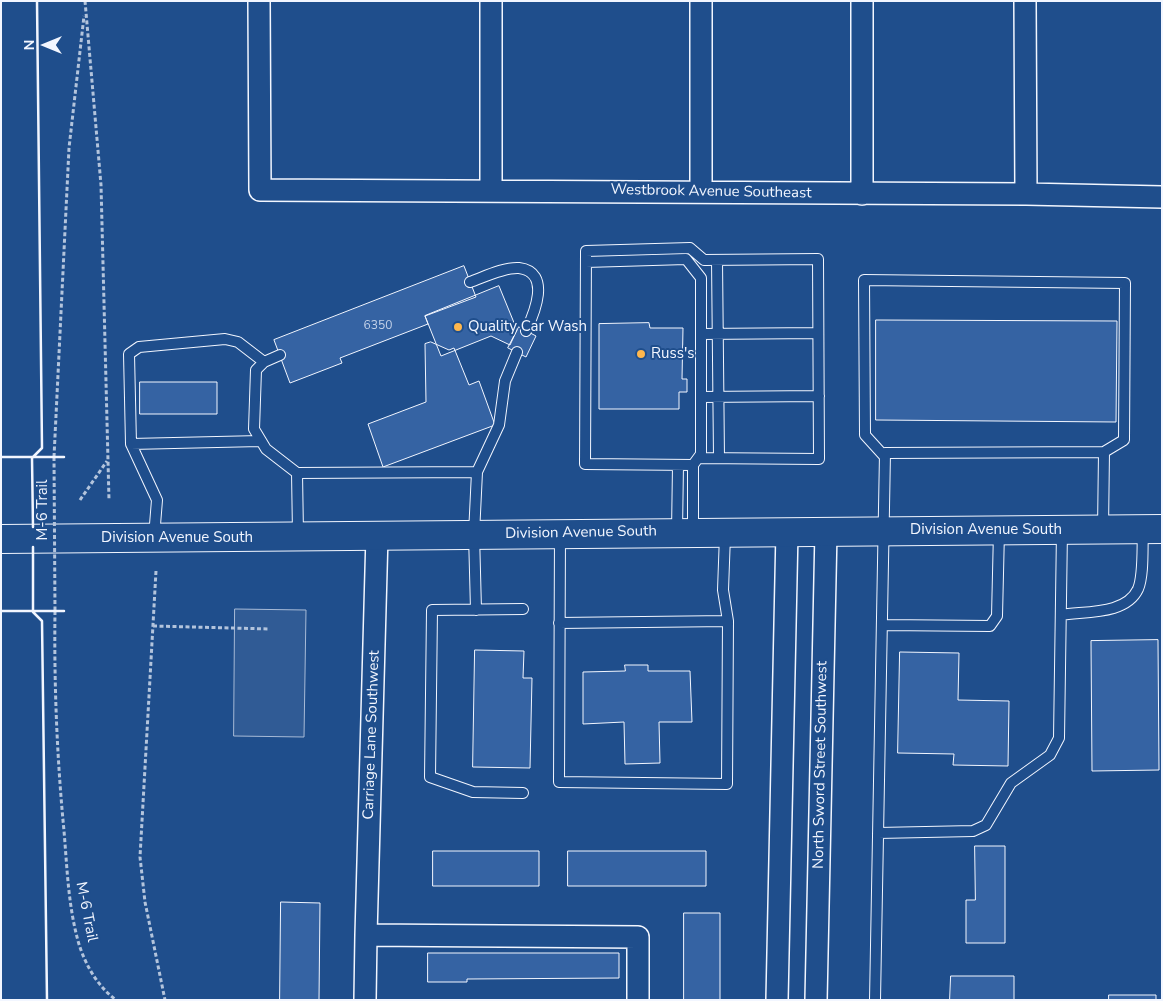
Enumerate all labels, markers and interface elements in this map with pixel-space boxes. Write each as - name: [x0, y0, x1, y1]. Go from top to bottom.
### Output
- north arrow: [20, 20, 70, 70]
- text: N: [20, 40, 39, 50]
- street label: Westbrook Avenue Southeast: [610, 181, 812, 203]
- place label: Quality Car Wash: [468, 318, 587, 336]
- house number: 6350: [364, 319, 392, 333]
- marker: Quality Car Wash: [452, 321, 464, 333]
- place label: Russ's: [651, 345, 694, 363]
- marker: Russ's: [635, 348, 647, 360]
- street label: M-6 Trail: [34, 479, 52, 541]
- street label: Division Avenue South: [910, 521, 1062, 539]
- street label: Division Avenue South: [505, 523, 657, 543]
- street label: Division Avenue South: [101, 529, 253, 547]
- street label: Carriage Lane Southwest: [360, 650, 384, 820]
- street label: North Sword Street Southwest: [810, 661, 832, 869]
- street label: M-6 Trail: [71, 880, 101, 944]

